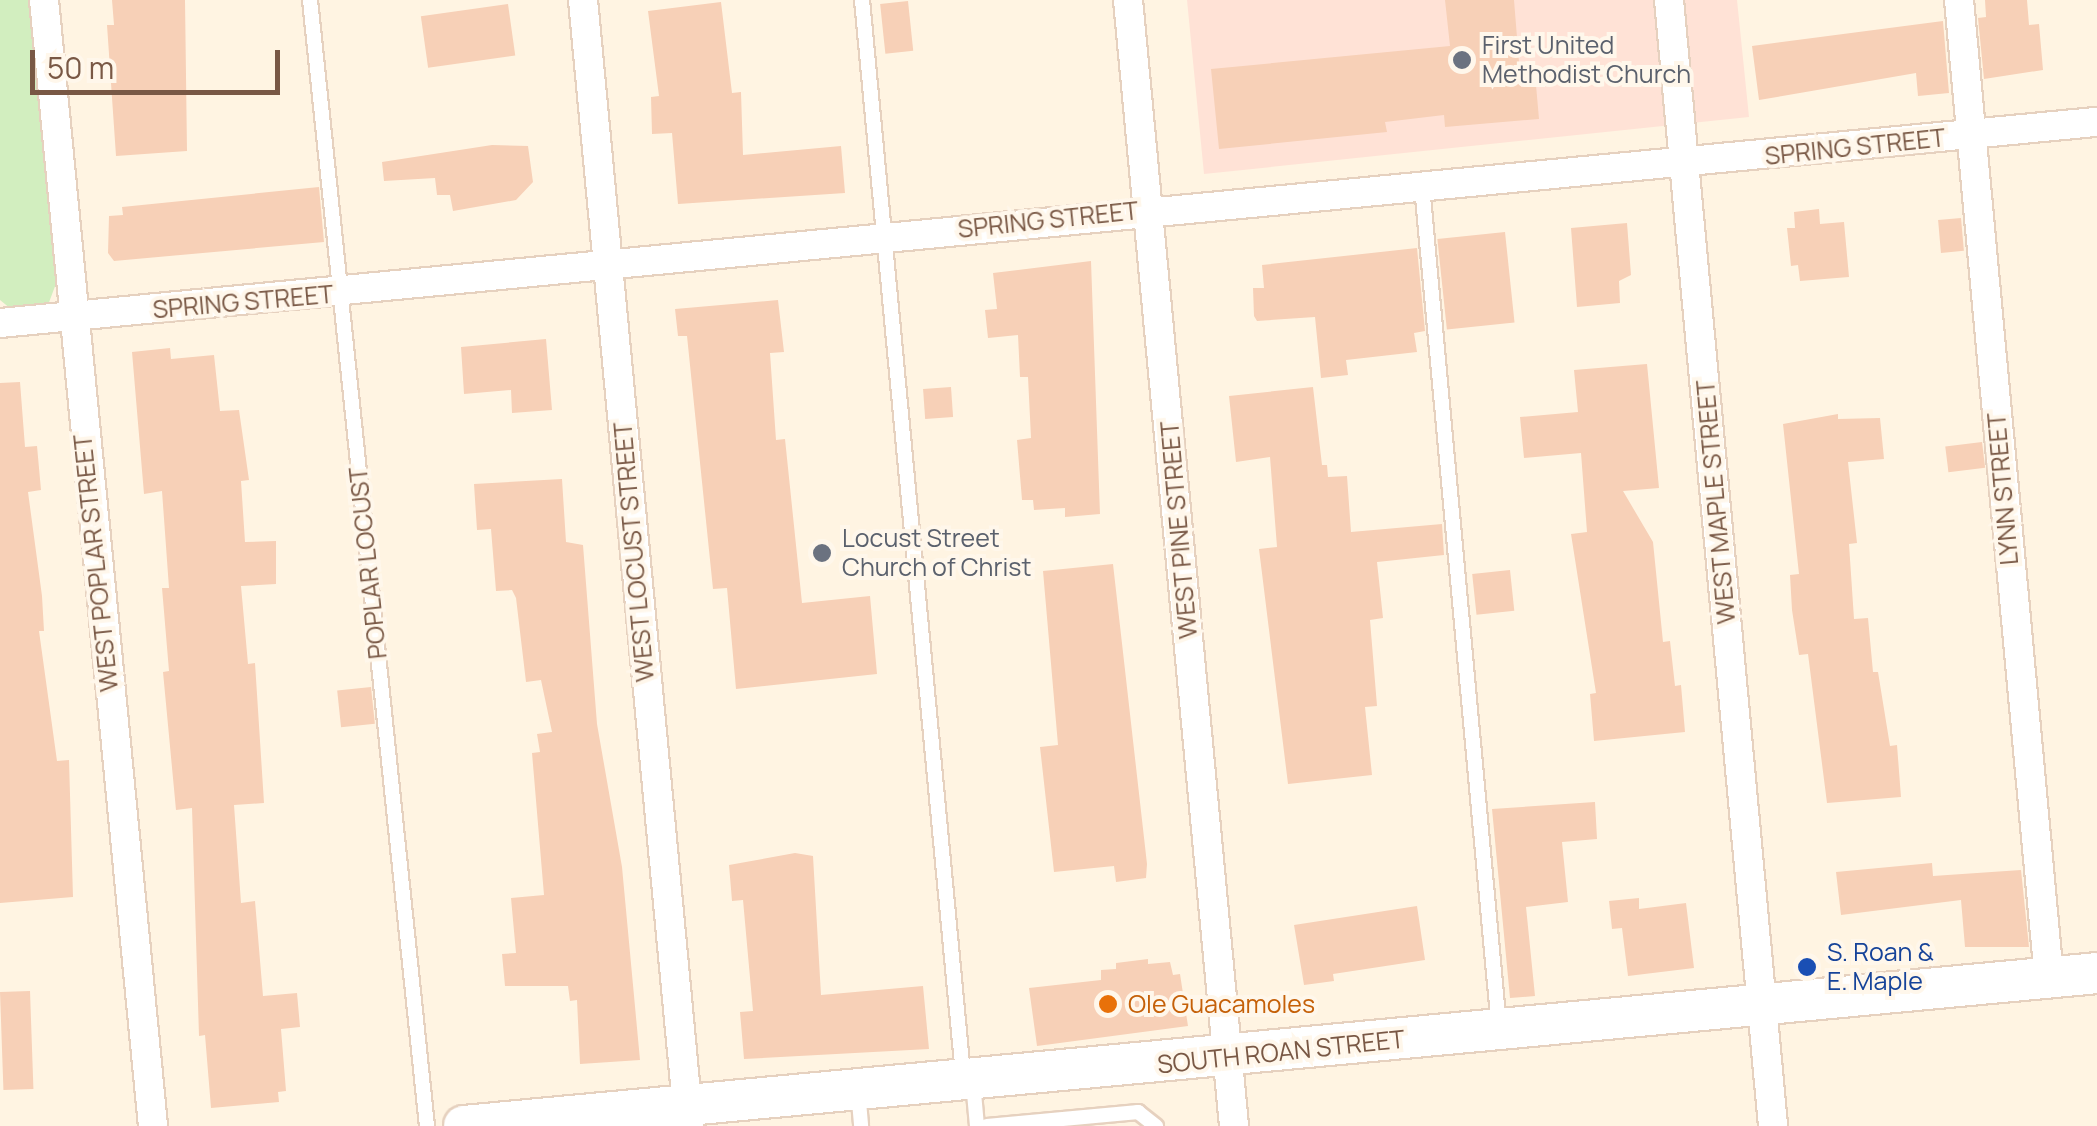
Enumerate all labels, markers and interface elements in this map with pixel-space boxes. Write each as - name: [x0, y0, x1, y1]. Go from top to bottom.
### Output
- scale bar: [35, 30, 285, 92]
- place label: First United Methodist Church: [1482, 31, 1691, 90]
- text: 50 m: [47, 47, 114, 88]
- marker: First United Methodist Church: [1451, 49, 1473, 71]
- street label: SPRING STREET: [1763, 123, 1947, 171]
- street label: SPRING STREET: [956, 196, 1140, 244]
- street label: SPRING STREET: [151, 279, 335, 325]
- street label: WEST MAPLE STREET: [1690, 378, 1742, 626]
- street label: LYNN STREET: [1981, 412, 2025, 566]
- street label: WEST LOCUST STREET: [608, 420, 660, 684]
- street label: WEST PINE STREET: [1155, 420, 1203, 640]
- street label: WEST POPLAR STREET: [68, 432, 124, 694]
- street label: POPLAR LOCUST: [343, 465, 393, 661]
- place label: Locust Street Church of Christ: [842, 524, 1031, 583]
- marker: Locust Street Church of Christ: [811, 542, 833, 564]
- place label: S. Roan & E. Maple: [1827, 938, 1934, 997]
- marker: S. Roan & E. Maple: [1796, 956, 1818, 978]
- place label: Ole Guacamoles: [1128, 989, 1315, 1019]
- marker: Ole Guacamoles: [1097, 993, 1119, 1015]
- street label: SOUTH ROAN STREET: [1156, 1024, 1406, 1080]

